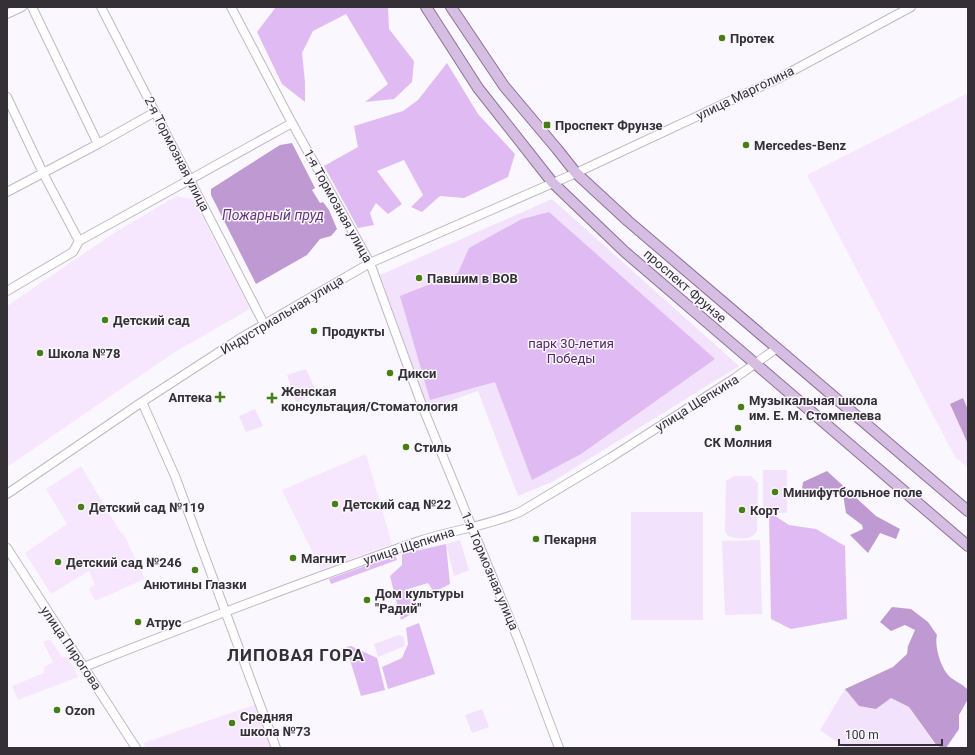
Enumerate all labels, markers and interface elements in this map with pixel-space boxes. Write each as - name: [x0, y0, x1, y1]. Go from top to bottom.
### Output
- place label: Протек: [730, 31, 775, 46]
- marker: Протек: [717, 33, 727, 43]
- street label: улица Марголина: [694, 63, 796, 123]
- street label: 2-я Тормозная улица: [141, 94, 213, 214]
- place label: Проспект Фрунзе: [555, 118, 663, 133]
- marker: Проспект Фрунзе: [542, 120, 552, 130]
- place label: Mercedes-Benz: [754, 138, 847, 153]
- marker: Mercedes-Benz: [741, 140, 751, 150]
- street label: 1-я Тормозная улица: [301, 147, 375, 265]
- water label: Пожарный пруд: [222, 207, 324, 223]
- street label: проспект Фрунзе: [641, 246, 729, 326]
- place label: Павшим в ВОВ: [427, 271, 518, 286]
- street label: Индустриальная улица: [218, 272, 346, 358]
- marker: Павшим в ВОВ: [414, 273, 424, 283]
- place label: Детский сад: [113, 313, 190, 328]
- marker: Детский сад: [100, 315, 110, 325]
- place label: Продукты: [322, 324, 385, 339]
- marker: Продукты: [309, 326, 319, 336]
- park label: парк 30-летия Победы: [528, 336, 614, 366]
- place label: Школа №78: [48, 346, 120, 361]
- marker: Школа №78: [35, 348, 45, 358]
- place label: Дикси: [398, 366, 436, 381]
- marker: Дикси: [385, 368, 395, 378]
- street label: улица Щепкина: [653, 371, 741, 435]
- place label: Женская консультация/Стоматология: [281, 384, 458, 414]
- place label: Аптека: [169, 390, 212, 405]
- marker: Аптека: [215, 392, 225, 402]
- marker: Женская консультация/Стоматология: [266, 392, 278, 404]
- place label: Музыкальная школа им. Е. М. Стомпелева: [749, 393, 881, 423]
- marker: Музыкальная школа им. Е. М. Стомпелева: [736, 402, 746, 412]
- marker: СК Молния: [733, 423, 743, 433]
- place label: СК Молния: [704, 435, 772, 450]
- place label: Стиль: [414, 440, 451, 455]
- marker: Стиль: [401, 442, 411, 452]
- place label: Минифутбольное поле: [783, 485, 922, 500]
- marker: Минифутбольное поле: [770, 487, 780, 497]
- place label: Детский сад №22: [343, 497, 451, 512]
- marker: Детский сад №22: [330, 499, 340, 509]
- place label: Детский сад №119: [89, 500, 205, 515]
- marker: Детский сад №119: [76, 502, 86, 512]
- place label: Корт: [750, 503, 780, 518]
- marker: Корт: [737, 505, 747, 515]
- street label: 1-я Тормозная улица: [458, 510, 522, 632]
- street label: улица Щепкина: [362, 524, 456, 568]
- place label: Пекарня: [544, 532, 596, 547]
- marker: Пекарня: [531, 534, 541, 544]
- place label: Магнит: [301, 551, 347, 566]
- marker: Магнит: [288, 553, 298, 563]
- place label: Детский сад №246: [66, 555, 182, 570]
- marker: Детский сад №246: [53, 557, 63, 567]
- marker: Анютины Глазки: [190, 565, 200, 575]
- place label: Анютины Глазки: [143, 577, 247, 592]
- place label: Дом культуры "Радий": [375, 586, 464, 616]
- marker: Дом культуры "Радий": [362, 595, 372, 605]
- street label: улица Пирогова: [37, 603, 105, 693]
- place label: Атрус: [146, 615, 182, 630]
- marker: Атрус: [133, 617, 143, 627]
- district label: ЛИПОВАЯ ГОРА: [227, 645, 365, 665]
- place label: Ozon: [65, 703, 95, 718]
- marker: Ozon: [52, 705, 62, 715]
- place label: Средняя школа №73: [240, 709, 311, 739]
- marker: Средняя школа №73: [227, 718, 237, 728]
- scale bar: [839, 721, 942, 747]
- text: 100 m: [845, 728, 879, 742]

